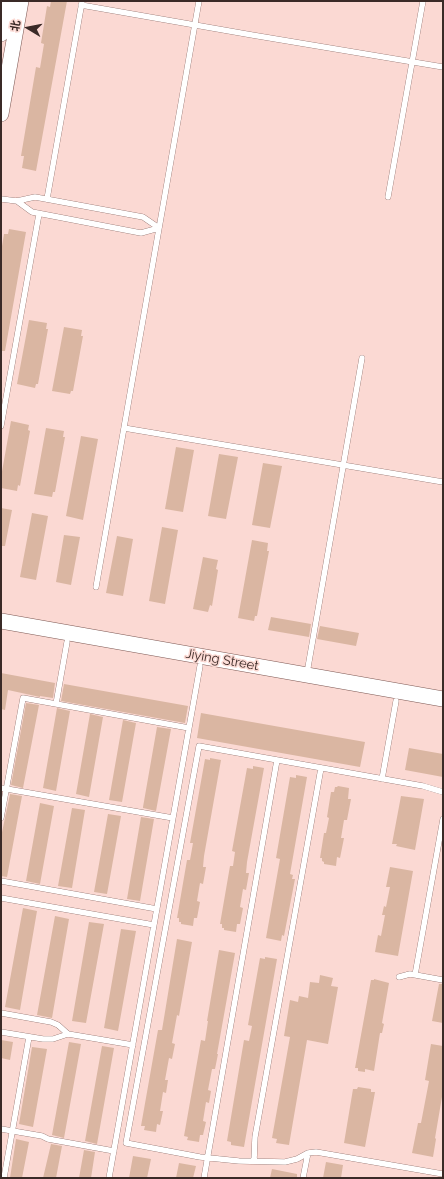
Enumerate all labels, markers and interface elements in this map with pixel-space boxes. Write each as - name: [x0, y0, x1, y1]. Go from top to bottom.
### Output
- north arrow: [8, 8, 48, 48]
- text: 北: [8, 19, 23, 32]
- street label: Jiying Street: [184, 646, 260, 674]

